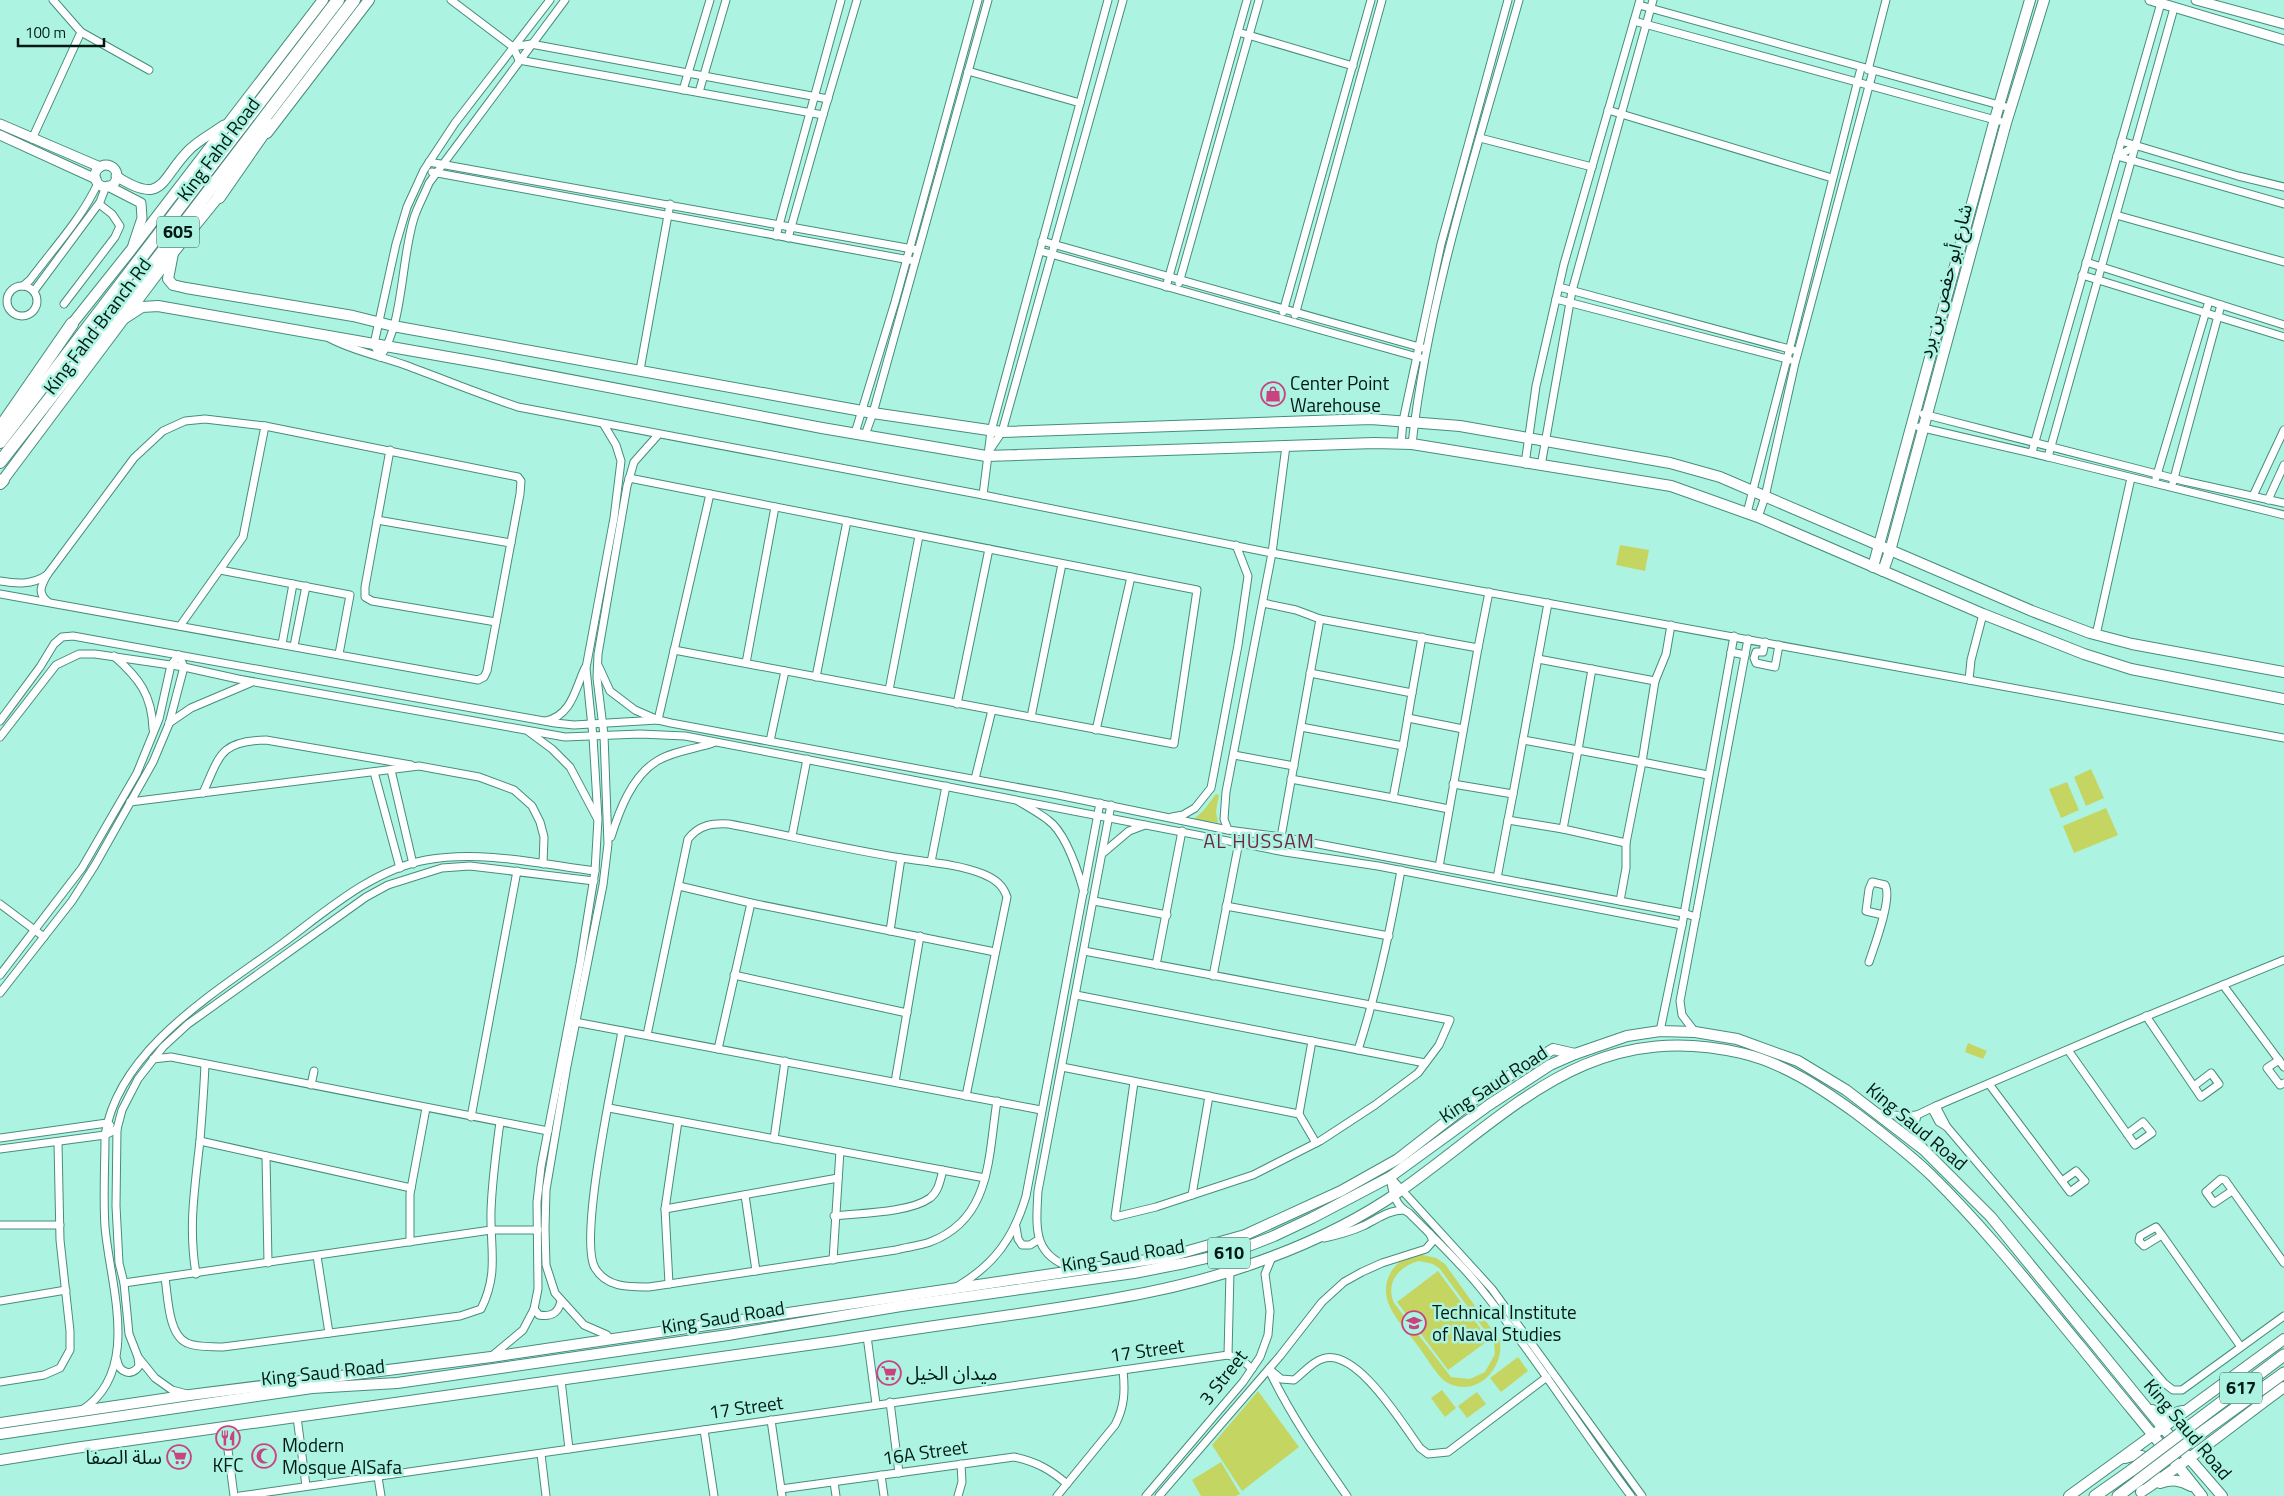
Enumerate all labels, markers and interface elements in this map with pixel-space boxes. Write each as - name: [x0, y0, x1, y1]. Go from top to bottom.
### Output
- scale bar: [18, 15, 104, 47]
- text: 100 m: [25, 21, 66, 44]
- street label: King Fahd Road: [169, 91, 266, 207]
- street label: شارع أبو حفص بن برد: [1910, 200, 1979, 361]
- road number: 605: [157, 216, 199, 248]
- street label: King Fahd Branch Rd: [35, 251, 158, 400]
- place label: Center Point Warehouse: [1290, 368, 1389, 419]
- shop icon: Center Point Warehouse: [1260, 381, 1286, 407]
- district label: AL HUSSAM: [1203, 825, 1315, 856]
- street label: King Saud Road: [1433, 1038, 1553, 1130]
- street label: King Saud Road: [1860, 1075, 1974, 1177]
- street label: King Saud Road: [1059, 1230, 1187, 1279]
- road number: 610: [1208, 1238, 1250, 1268]
- street label: King Saud Road: [659, 1292, 787, 1341]
- place label: Technical Institute of Naval Studies: [1432, 1297, 1577, 1348]
- school or university icon: Technical Institute of Naval Studies: [1401, 1310, 1427, 1336]
- street label: 17 Street: [1108, 1330, 1186, 1369]
- street label: 3 Street: [1192, 1342, 1254, 1411]
- street label: King Saud Road: [260, 1351, 386, 1392]
- place label: ميدان الخيل: [906, 1358, 997, 1387]
- supermarket icon: ميدان الخيل: [876, 1360, 902, 1386]
- street label: King Saud Road: [2137, 1372, 2239, 1486]
- road number: 617: [2220, 1372, 2262, 1404]
- street label: 17 Street: [707, 1387, 785, 1426]
- restaurant icon: KFC: [215, 1425, 241, 1451]
- place label: Modern Mosque AlSafa: [282, 1430, 402, 1481]
- street label: 16A Street: [880, 1431, 970, 1472]
- place label: سلة الصفا: [86, 1442, 162, 1471]
- mosque icon: Modern Mosque AlSafa: [251, 1443, 277, 1469]
- supermarket icon: سلة الصفا: [166, 1444, 192, 1470]
- place label: KFC: [213, 1450, 243, 1479]

